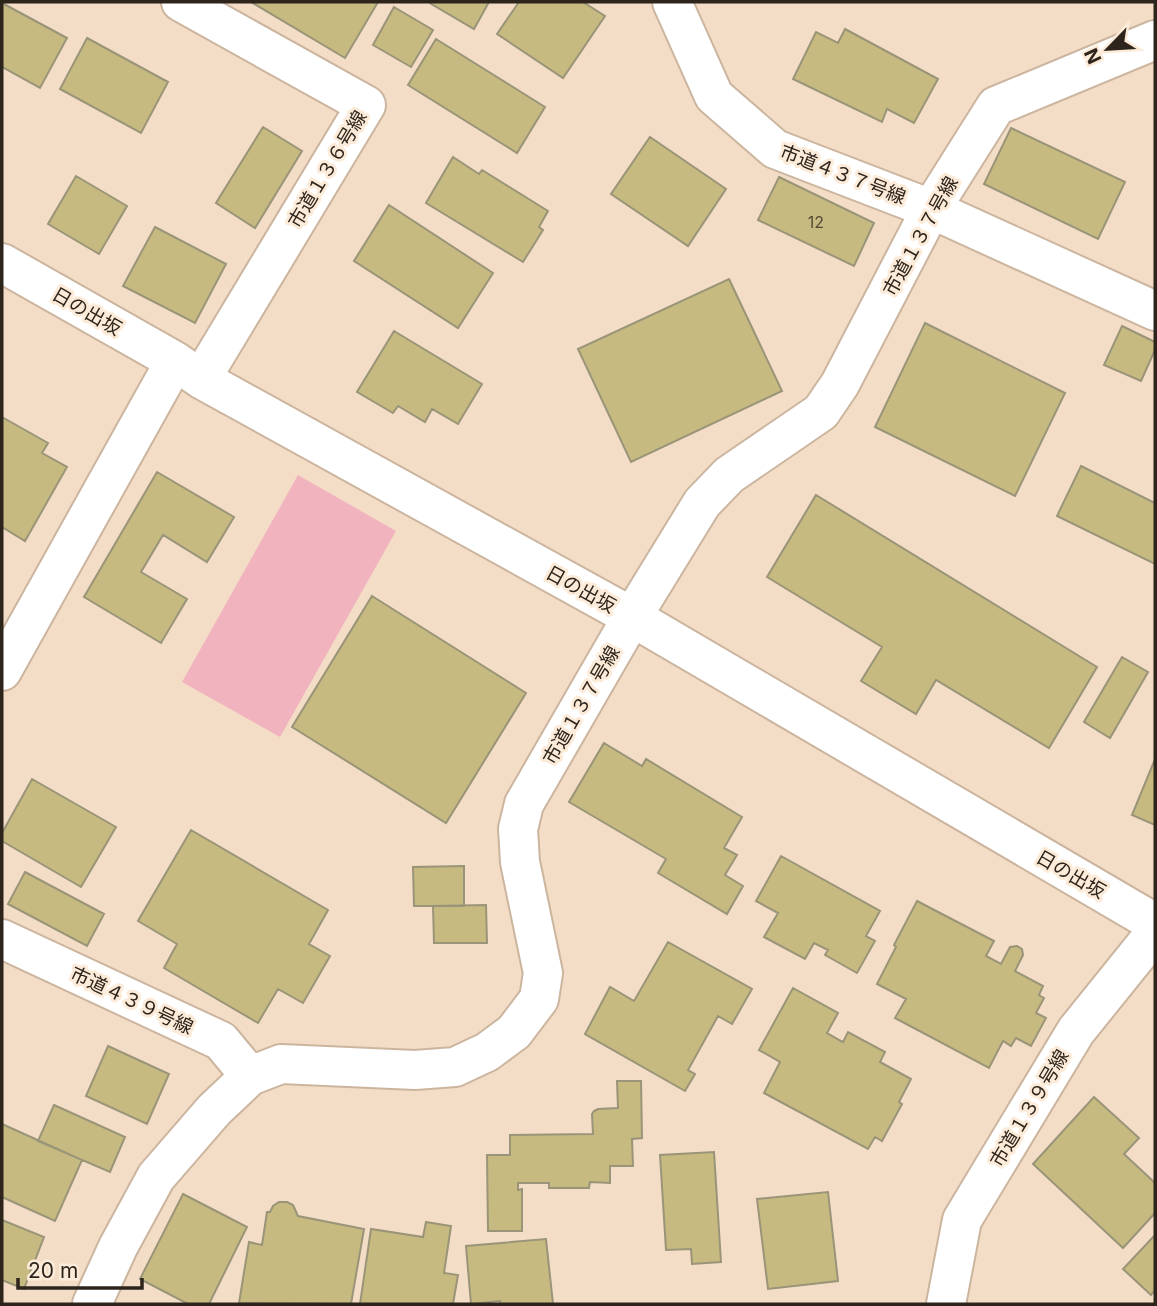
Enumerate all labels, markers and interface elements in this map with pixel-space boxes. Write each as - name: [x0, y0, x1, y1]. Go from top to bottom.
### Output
- north arrow: [1073, 14, 1143, 84]
- text: N: [1080, 45, 1107, 67]
- street label: 市道１３６号線: [283, 106, 372, 232]
- street label: 市道４３７号線: [777, 140, 909, 209]
- street label: 市道１３７号線: [878, 172, 963, 300]
- house number: 12: [808, 212, 824, 232]
- street label: 日の出坂: [48, 282, 125, 340]
- street label: 日の出坂: [542, 561, 620, 618]
- street label: 市道１３７号線: [538, 642, 625, 769]
- street label: 日の出坂: [1032, 845, 1109, 903]
- street label: 市道４３９号線: [67, 962, 197, 1039]
- street label: 市道１３９号線: [985, 1045, 1074, 1171]
- scale bar: [18, 1246, 142, 1290]
- text: 20 m: [28, 1258, 78, 1283]

